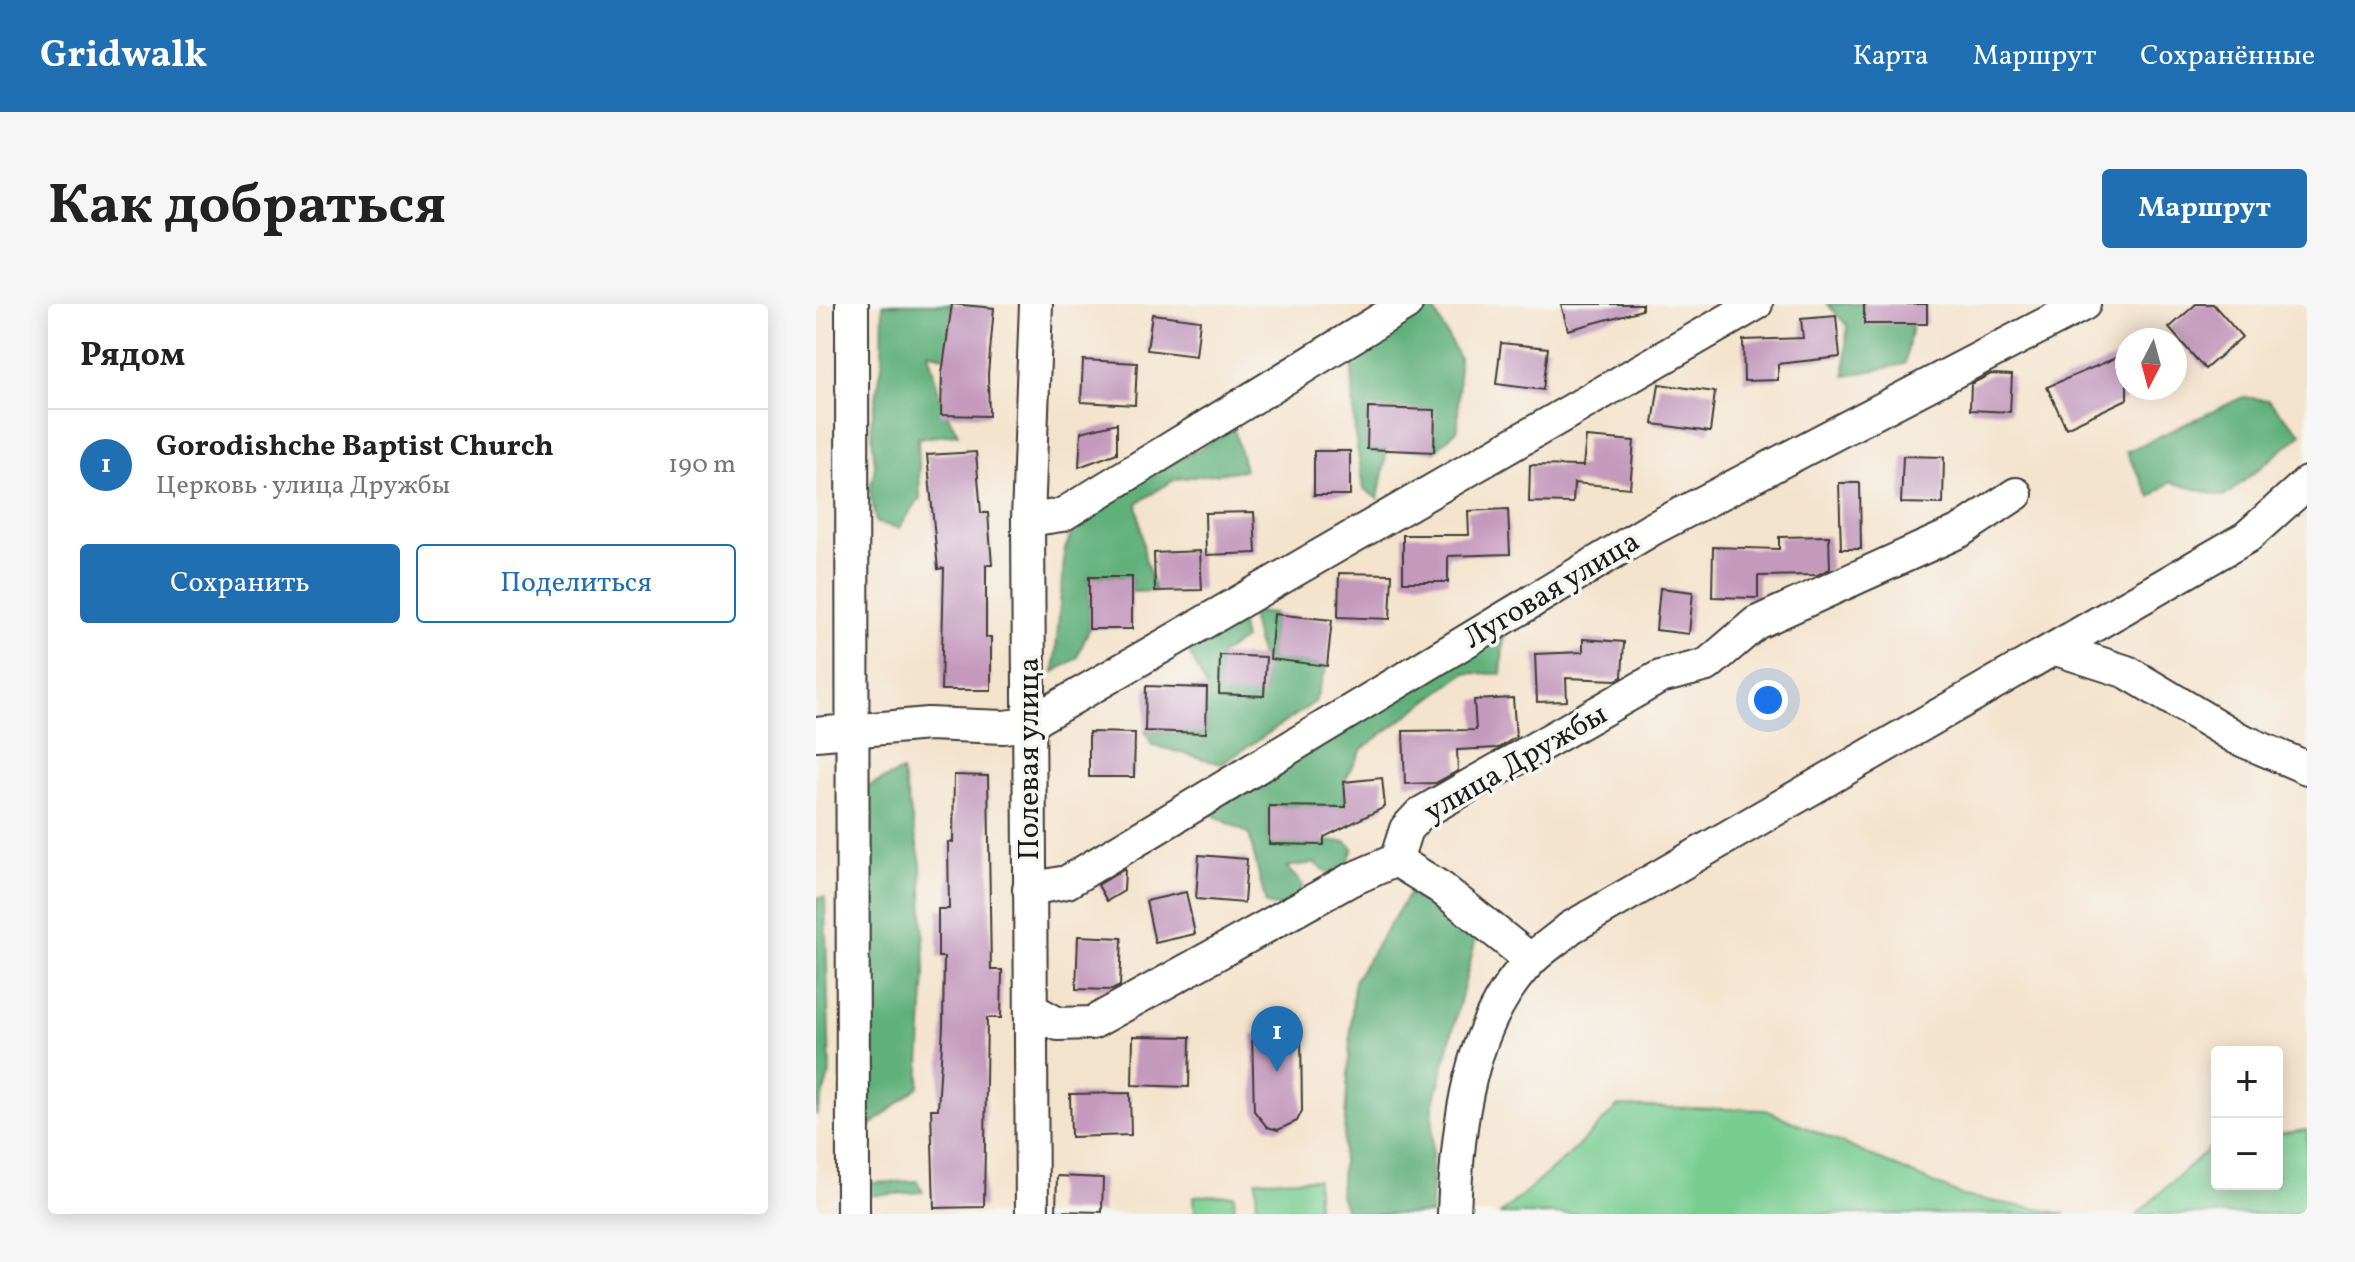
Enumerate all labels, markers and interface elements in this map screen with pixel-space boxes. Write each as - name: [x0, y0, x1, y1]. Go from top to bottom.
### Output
- text: Gridwalk: [40, 30, 207, 83]
- text: Карта: [1853, 37, 1929, 76]
- text: Маршрут: [1973, 37, 2096, 76]
- text: Сохранённые: [2140, 37, 2315, 76]
- text: Как добраться: [48, 169, 446, 247]
- button: Маршрут: [2102, 169, 2307, 248]
- north arrow: [2115, 328, 2187, 400]
- text: Рядом: [80, 333, 185, 380]
- text: Gorodishche Baptist Church: [156, 426, 554, 468]
- text: 1: [101, 447, 111, 483]
- text: 190 m: [668, 447, 736, 483]
- text: Церковь · улица Дружбы: [156, 468, 450, 504]
- street label: Луговая улица: [1456, 522, 1648, 660]
- button: Сохранить: [80, 544, 400, 623]
- button: Поделиться: [416, 544, 736, 623]
- street label: Полевая улица: [1009, 657, 1051, 861]
- your location: [1748, 680, 1788, 720]
- street label: улица Дружбы: [1417, 694, 1615, 833]
- pin: 1: [1251, 1006, 1303, 1072]
- map controls: [2211, 1046, 2283, 1190]
- button: +: [2211, 1046, 2283, 1118]
- button: −: [2211, 1118, 2283, 1190]

